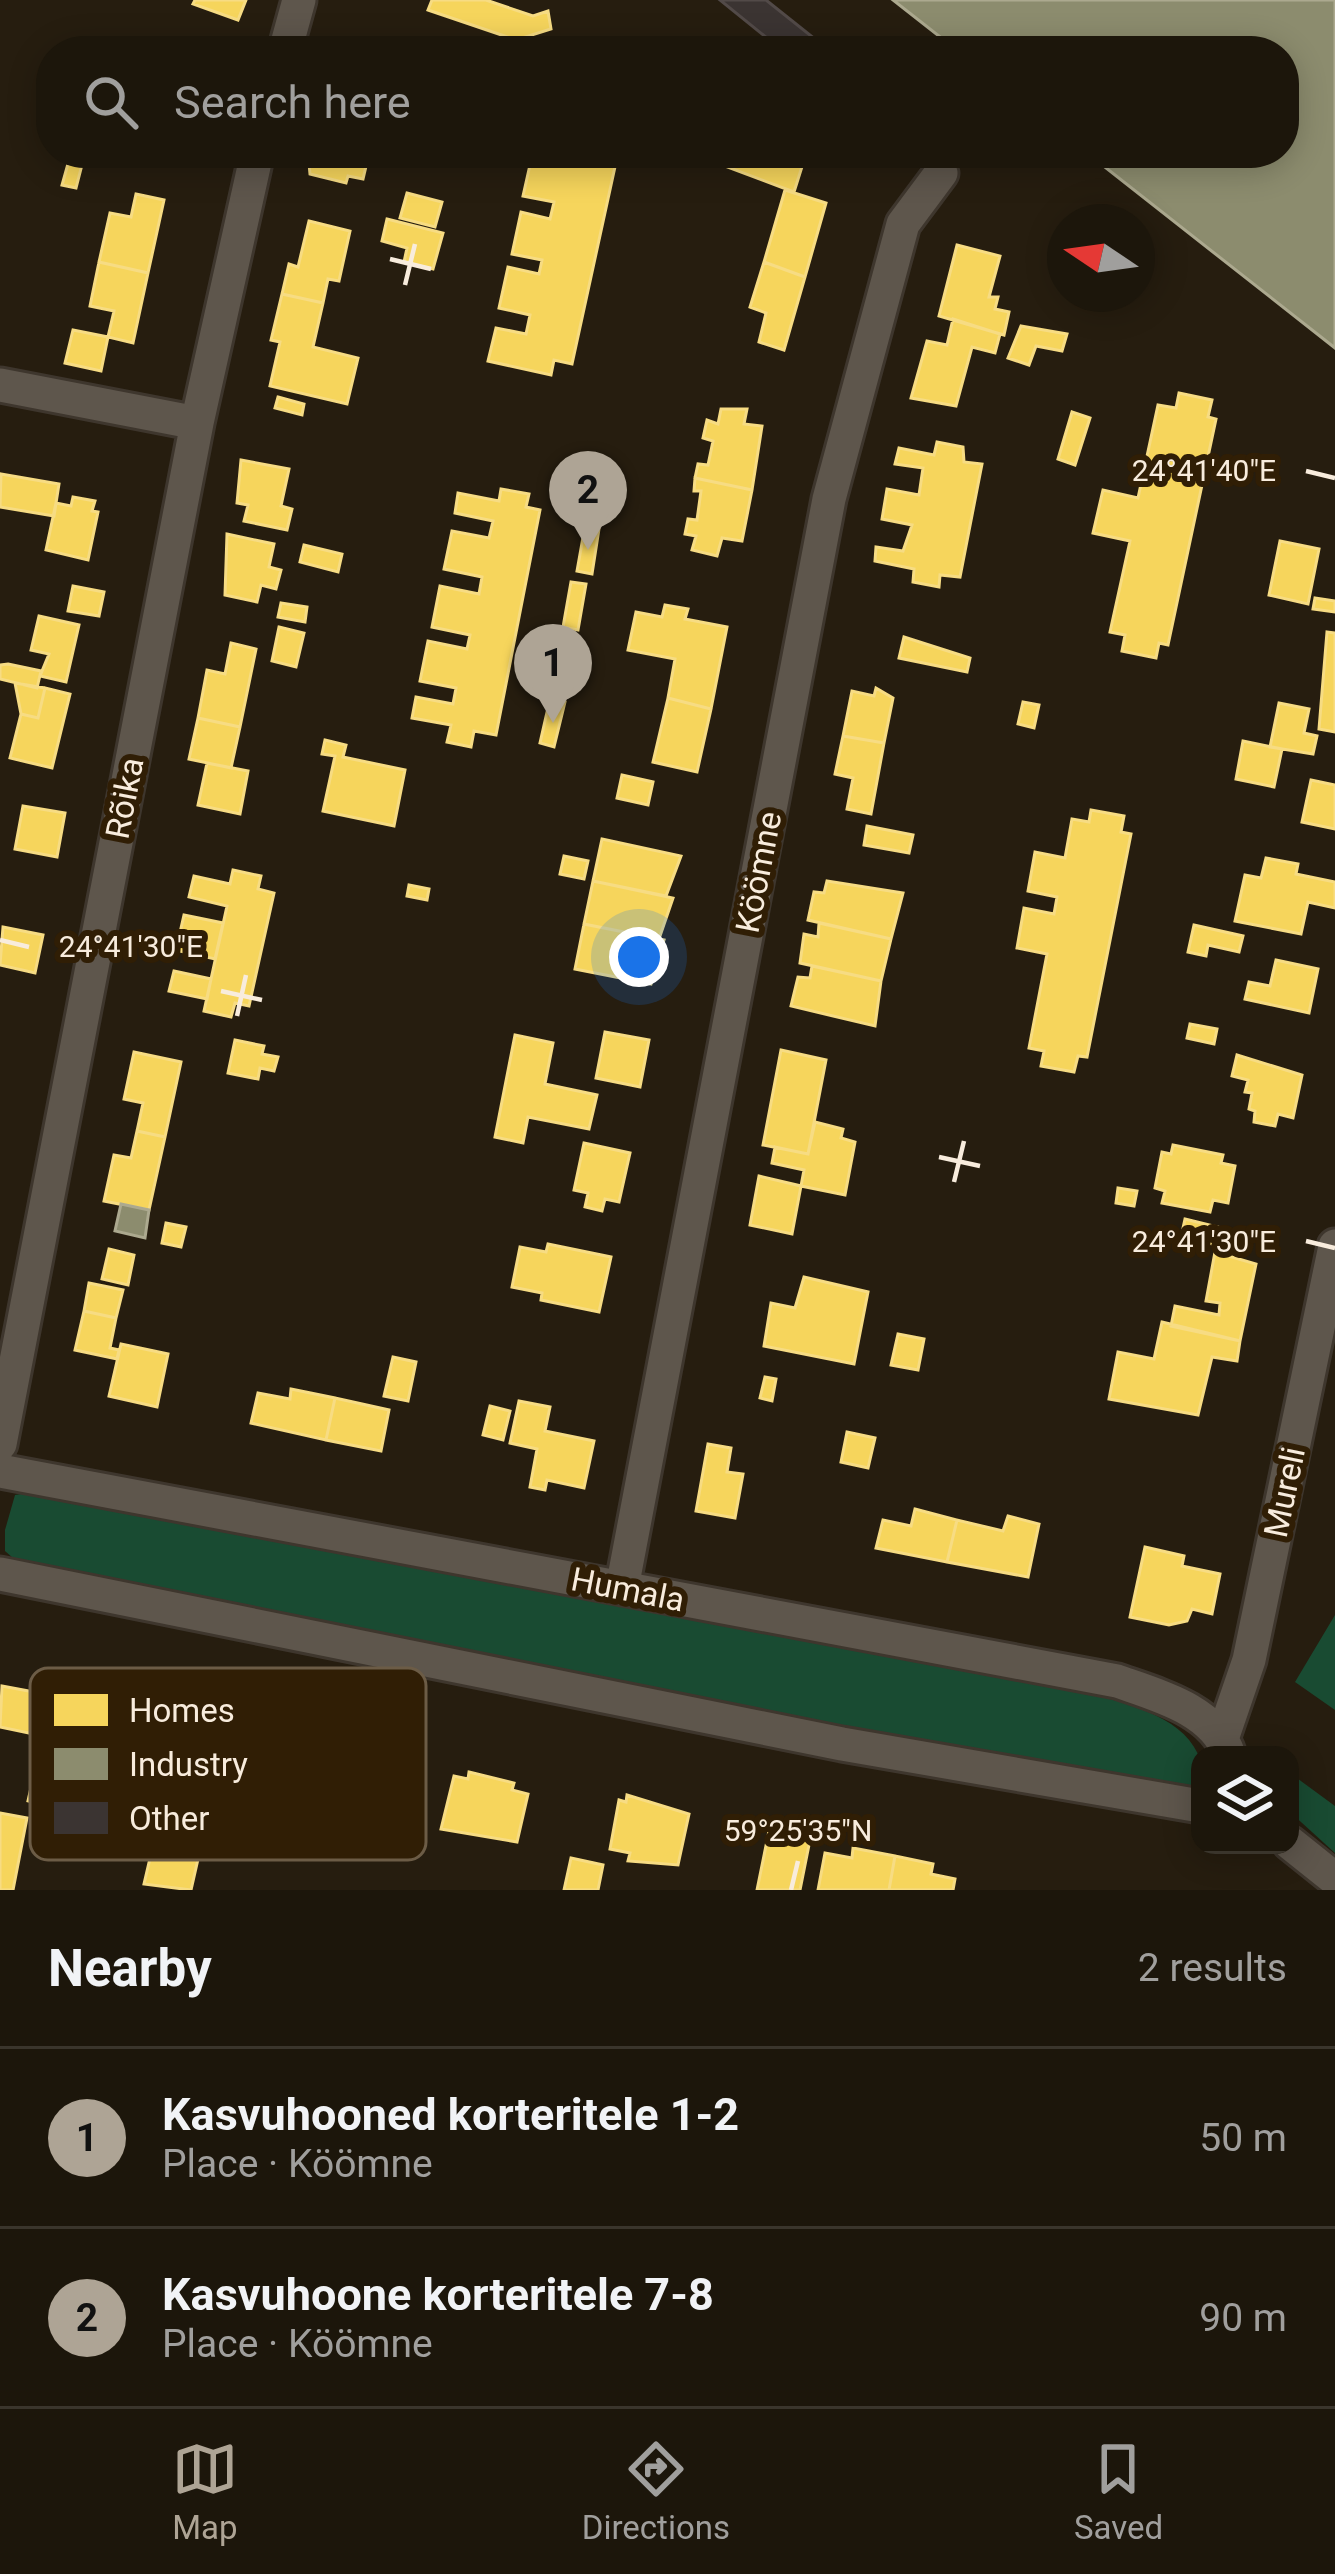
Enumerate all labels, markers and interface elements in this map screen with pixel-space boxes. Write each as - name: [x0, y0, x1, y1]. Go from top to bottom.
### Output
- search box: [36, 36, 1299, 168]
- icon: search: [78, 69, 144, 135]
- text: Search here: [174, 76, 411, 129]
- north arrow: [1047, 204, 1155, 312]
- pin: 2: [549, 451, 627, 550]
- text: 24°41'40"E: [1132, 453, 1276, 488]
- pin: 1: [514, 624, 592, 723]
- street label: Rõika: [98, 754, 151, 842]
- street label: Köömne: [728, 808, 789, 936]
- your location: [609, 927, 669, 987]
- text: 24°41'30"E: [59, 929, 203, 964]
- text: 24°41'30"E: [1132, 1224, 1276, 1259]
- street label: Mureli: [1256, 1443, 1313, 1541]
- street label: Humala: [568, 1559, 688, 1620]
- legend: [30, 1668, 426, 1860]
- text: Homes: [129, 1691, 235, 1730]
- text: Industry: [129, 1745, 248, 1784]
- map controls: [1191, 1746, 1299, 1854]
- button: layers: [1191, 1746, 1299, 1854]
- text: Other: [129, 1799, 209, 1838]
- text: 59°25'35"N: [724, 1813, 872, 1848]
- text: Nearby: [48, 1939, 212, 1998]
- text: 2 results: [1138, 1945, 1287, 1991]
- text: Kasvuhooned korteritele 1-2: [162, 2088, 739, 2141]
- text: 1: [76, 2115, 98, 2161]
- text: 50 m: [1199, 2115, 1287, 2161]
- text: Place · Köömne: [162, 2141, 433, 2187]
- text: Kasvuhoone korteritele 7-8: [162, 2268, 714, 2321]
- text: 2: [76, 2295, 98, 2341]
- text: 90 m: [1199, 2295, 1287, 2341]
- text: Place · Köömne: [162, 2321, 433, 2367]
- tab: Map: [172, 2436, 238, 2547]
- tab: Directions: [582, 2436, 730, 2547]
- tab: Saved: [1074, 2436, 1163, 2547]

